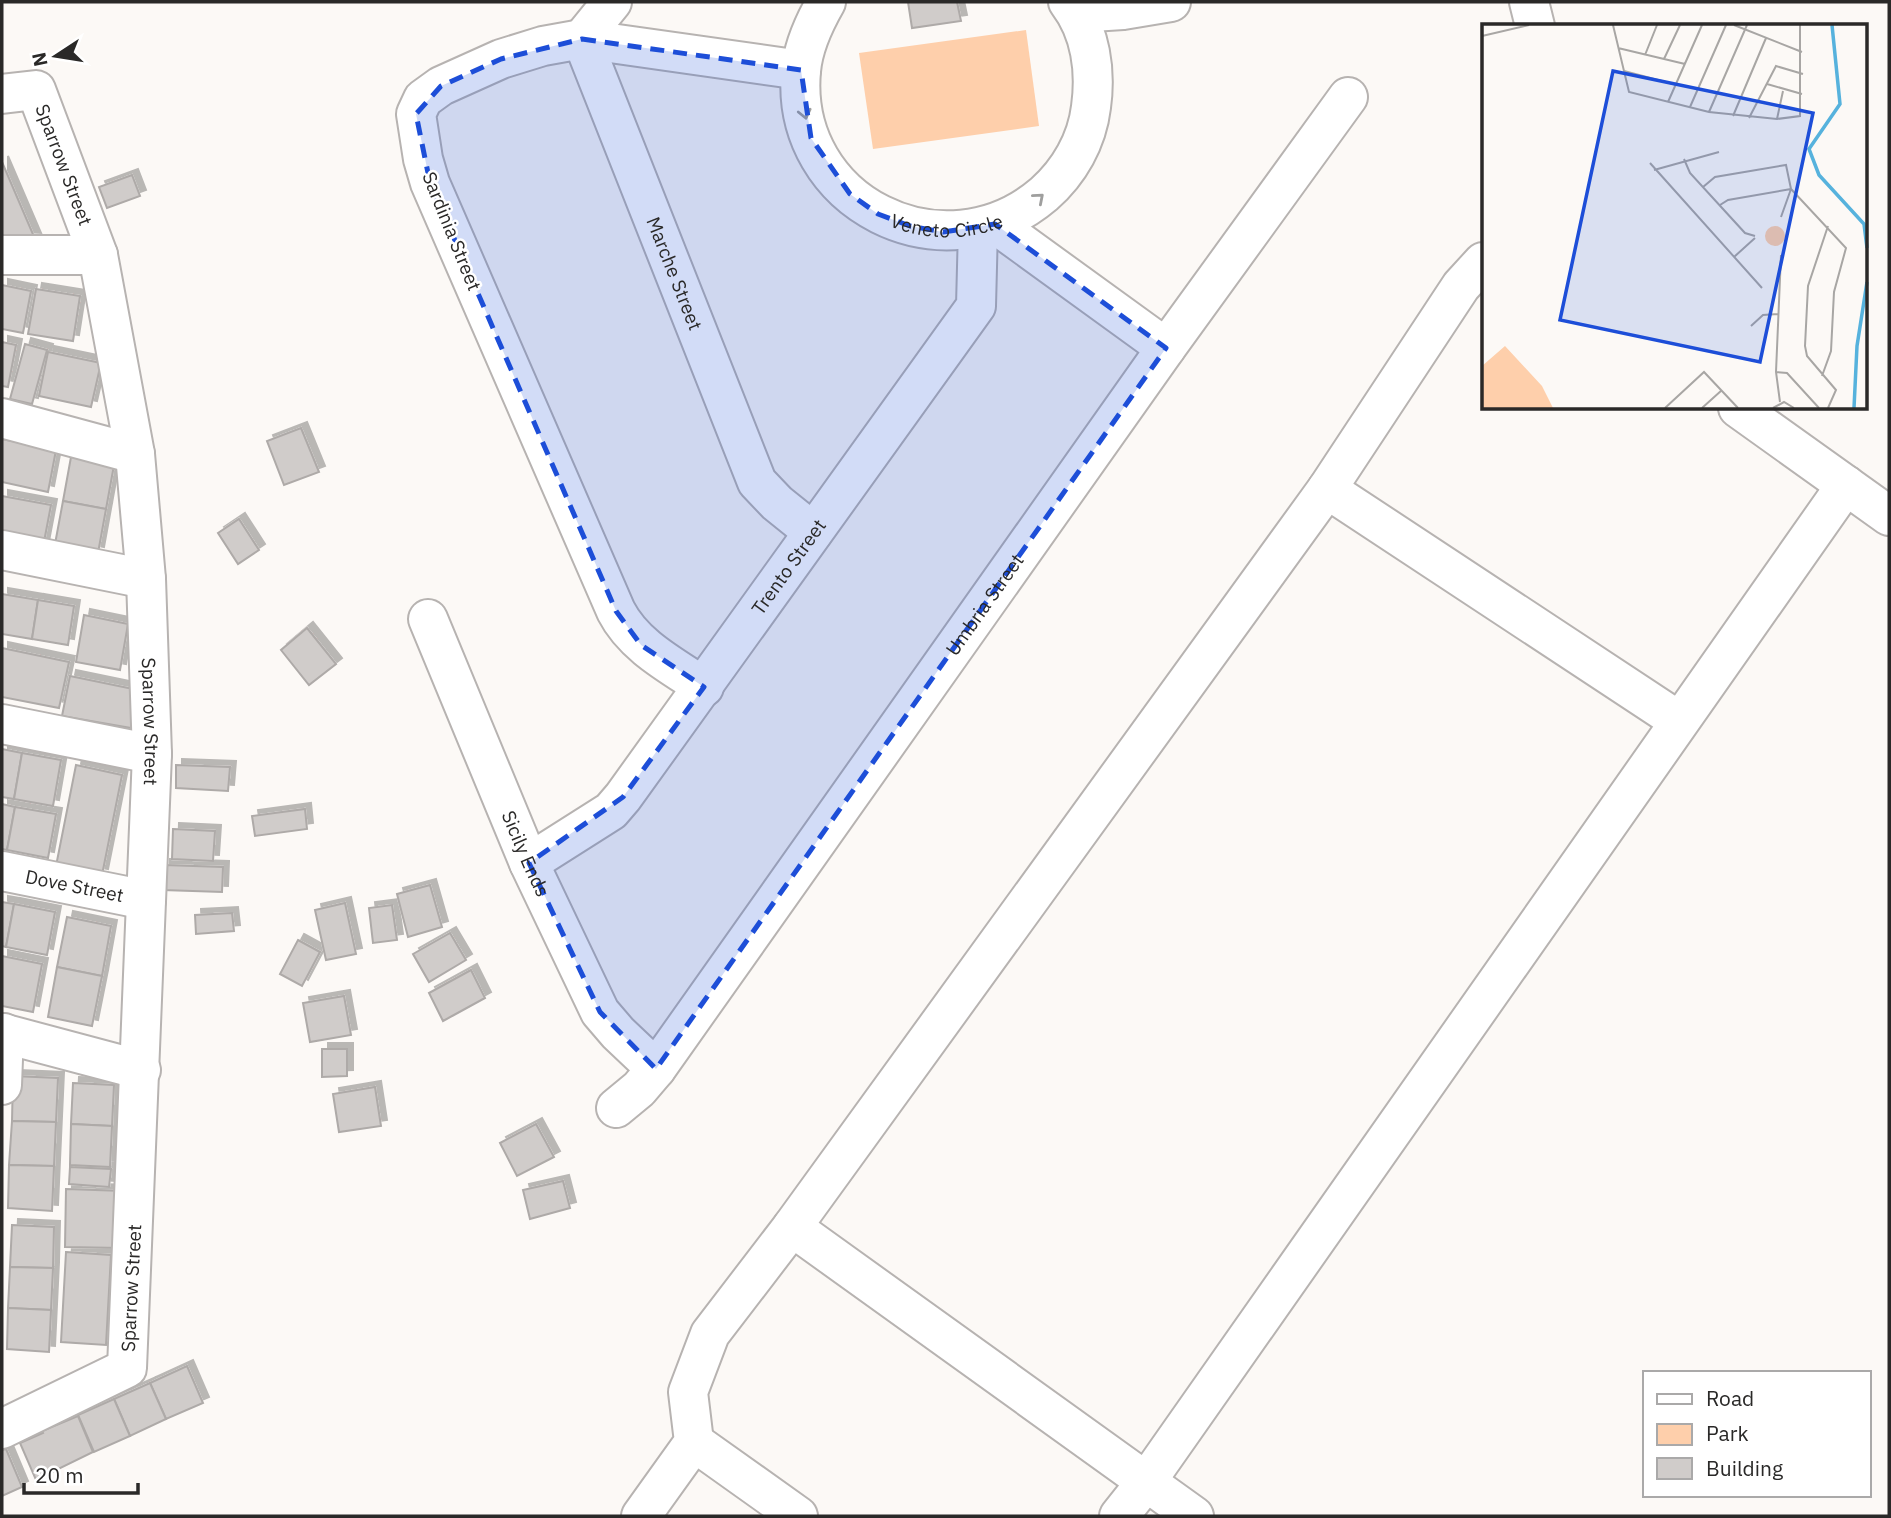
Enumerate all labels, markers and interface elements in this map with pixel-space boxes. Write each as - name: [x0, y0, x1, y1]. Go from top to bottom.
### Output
- north arrow: [21, 21, 91, 91]
- inset map: [1482, 24, 1867, 410]
- text: N: [26, 50, 53, 69]
- street label: Sparrow Street: [30, 101, 98, 229]
- one-way arrow: [796, 107, 811, 119]
- street label: Sardinia Street: [417, 168, 487, 294]
- one-way arrow: [1031, 194, 1044, 206]
- street label: Veneto Circle: [887, 208, 1006, 242]
- street label: Marche Street: [641, 213, 708, 334]
- street label: Trento Street: [746, 514, 831, 619]
- street label: Umbria Street: [940, 549, 1029, 660]
- street label: Sparrow Street: [137, 657, 164, 786]
- street label: Sicily Ends: [497, 807, 555, 900]
- street label: Dove Street: [23, 864, 126, 907]
- street label: Sparrow Street: [116, 1224, 146, 1352]
- legend: [1643, 1371, 1870, 1497]
- text: Road: [1706, 1384, 1754, 1412]
- text: Park: [1706, 1419, 1749, 1447]
- scale bar: [24, 1452, 138, 1496]
- text: Building: [1706, 1454, 1783, 1482]
- text: 20 m: [35, 1461, 84, 1489]

